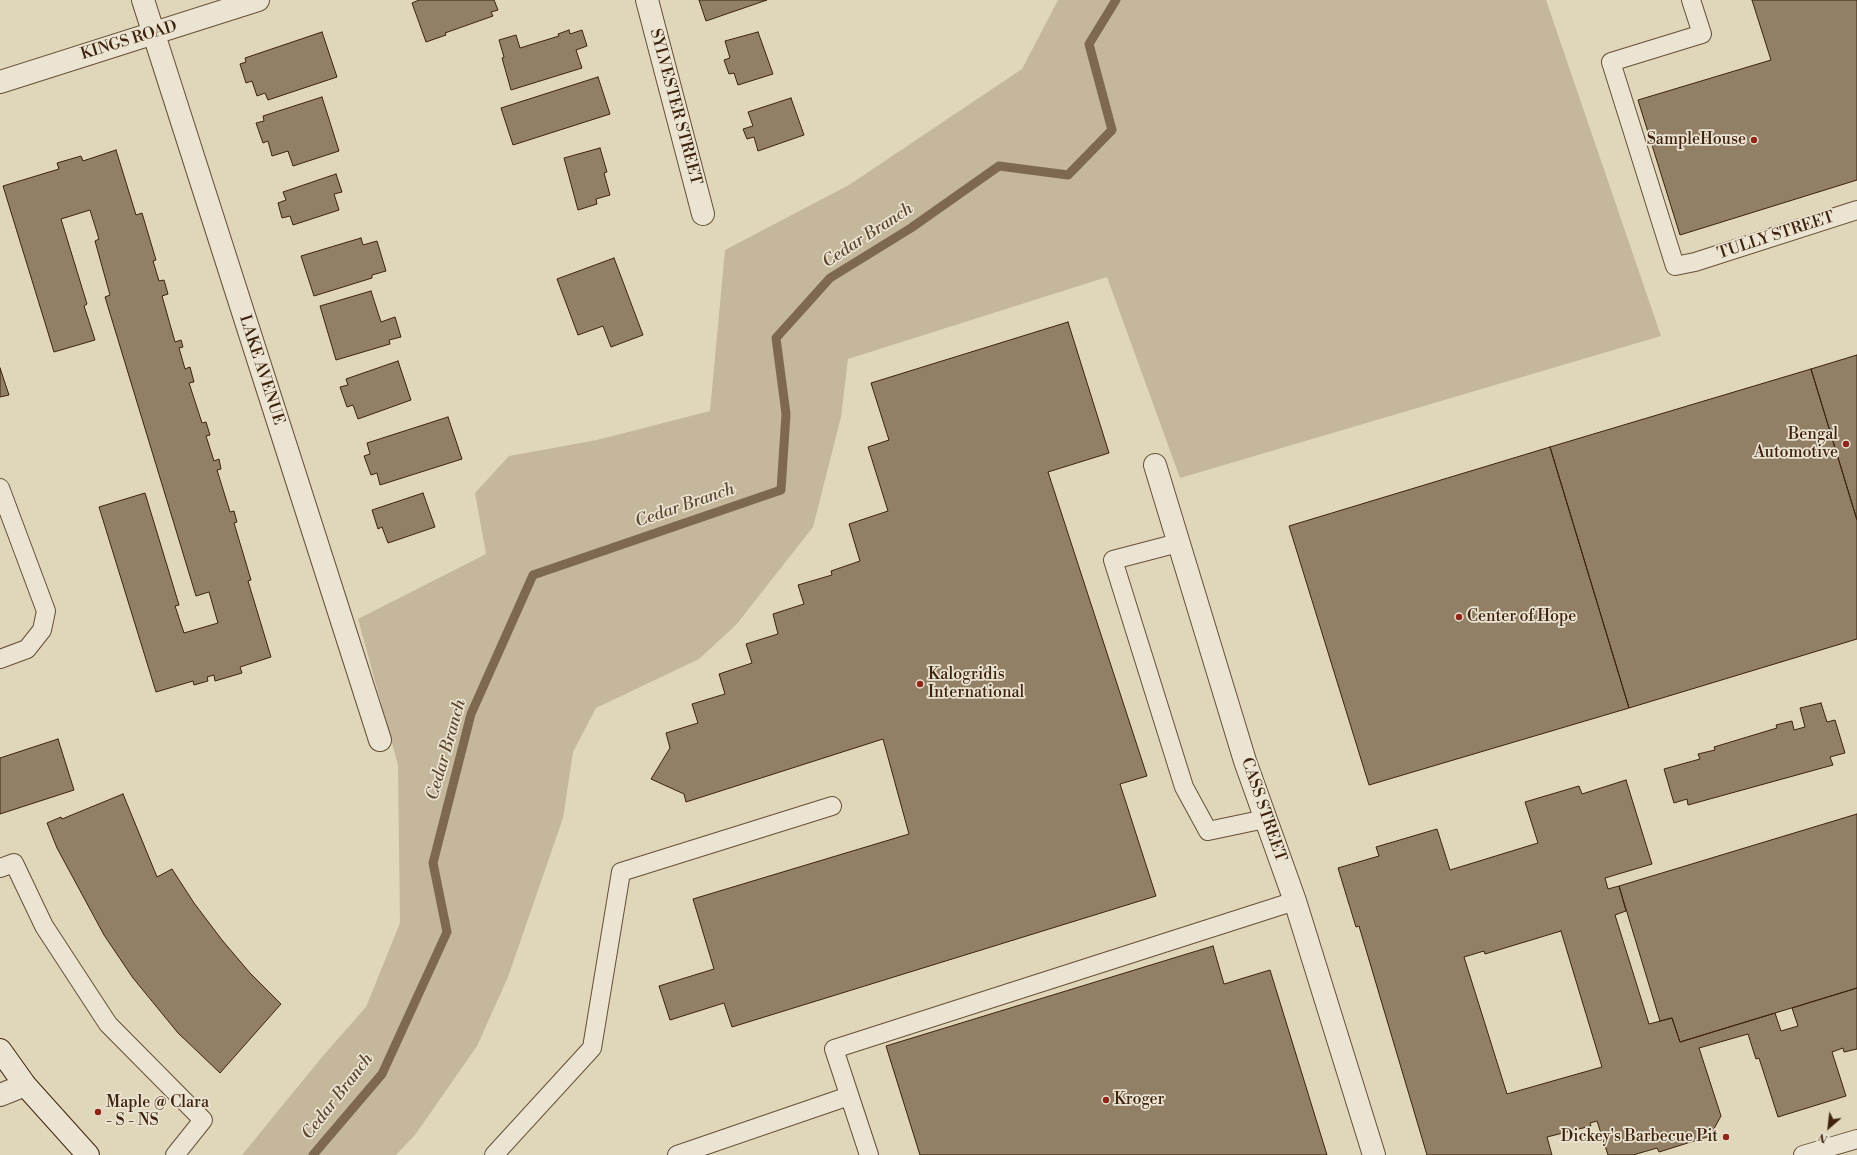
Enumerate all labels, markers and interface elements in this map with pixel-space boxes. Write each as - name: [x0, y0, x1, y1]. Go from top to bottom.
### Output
- street label: KINGS ROAD: [79, 17, 179, 65]
- street label: SYLVESTER STREET: [645, 27, 705, 187]
- place label: SampleHouse: [1647, 130, 1746, 150]
- marker: SampleHouse: [1749, 135, 1759, 145]
- water label: Cedar Branch: [819, 199, 917, 273]
- street label: TULLY STREET: [1715, 208, 1837, 264]
- street label: LAKE AVENUE: [234, 313, 288, 427]
- place label: Bengal Automotive: [1754, 425, 1838, 463]
- marker: Bengal Automotive: [1841, 439, 1851, 449]
- water label: Cedar Branch: [633, 479, 737, 533]
- place label: Center of Hope: [1467, 607, 1576, 627]
- marker: Center of Hope: [1454, 612, 1464, 622]
- place label: Kalogridis International: [928, 665, 1024, 703]
- marker: Kalogridis International: [915, 679, 925, 689]
- water label: Cedar Branch: [423, 697, 471, 803]
- street label: CASS STREET: [1236, 755, 1290, 865]
- water label: Cedar Branch: [298, 1050, 378, 1144]
- place label: Kroger: [1114, 1090, 1164, 1110]
- place label: Maple @ Clara - S - NS: [106, 1093, 209, 1131]
- marker: Kroger: [1101, 1095, 1111, 1105]
- marker: Maple @ Clara - S - NS: [93, 1107, 103, 1117]
- north arrow: [1809, 1107, 1849, 1147]
- place label: Dickey's Barbecue Pit: [1561, 1127, 1718, 1147]
- text: N: [1816, 1129, 1831, 1146]
- marker: Dickey's Barbecue Pit: [1721, 1132, 1731, 1142]

